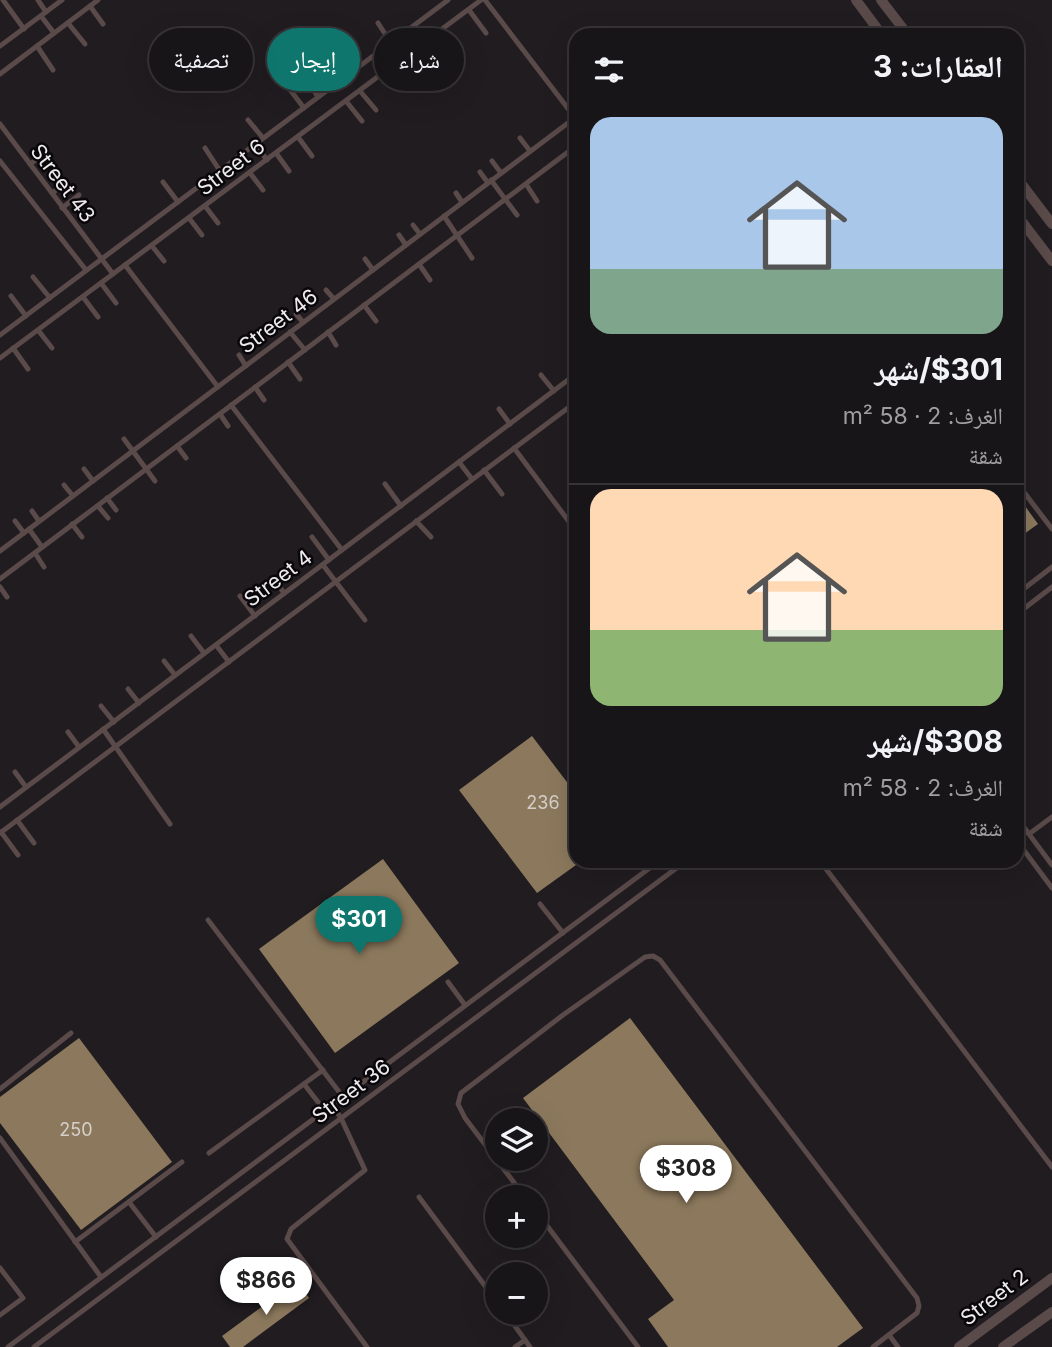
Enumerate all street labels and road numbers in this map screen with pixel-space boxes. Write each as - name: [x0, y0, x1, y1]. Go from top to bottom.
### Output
- street label: Street 6: [192, 133, 270, 201]
- street label: Street 43: [25, 139, 101, 227]
- street label: Street 46: [234, 283, 322, 359]
- street label: Street 4: [239, 544, 317, 612]
- street label: Street 36: [307, 1054, 395, 1128]
- street label: Street 2: [955, 1264, 1033, 1330]

